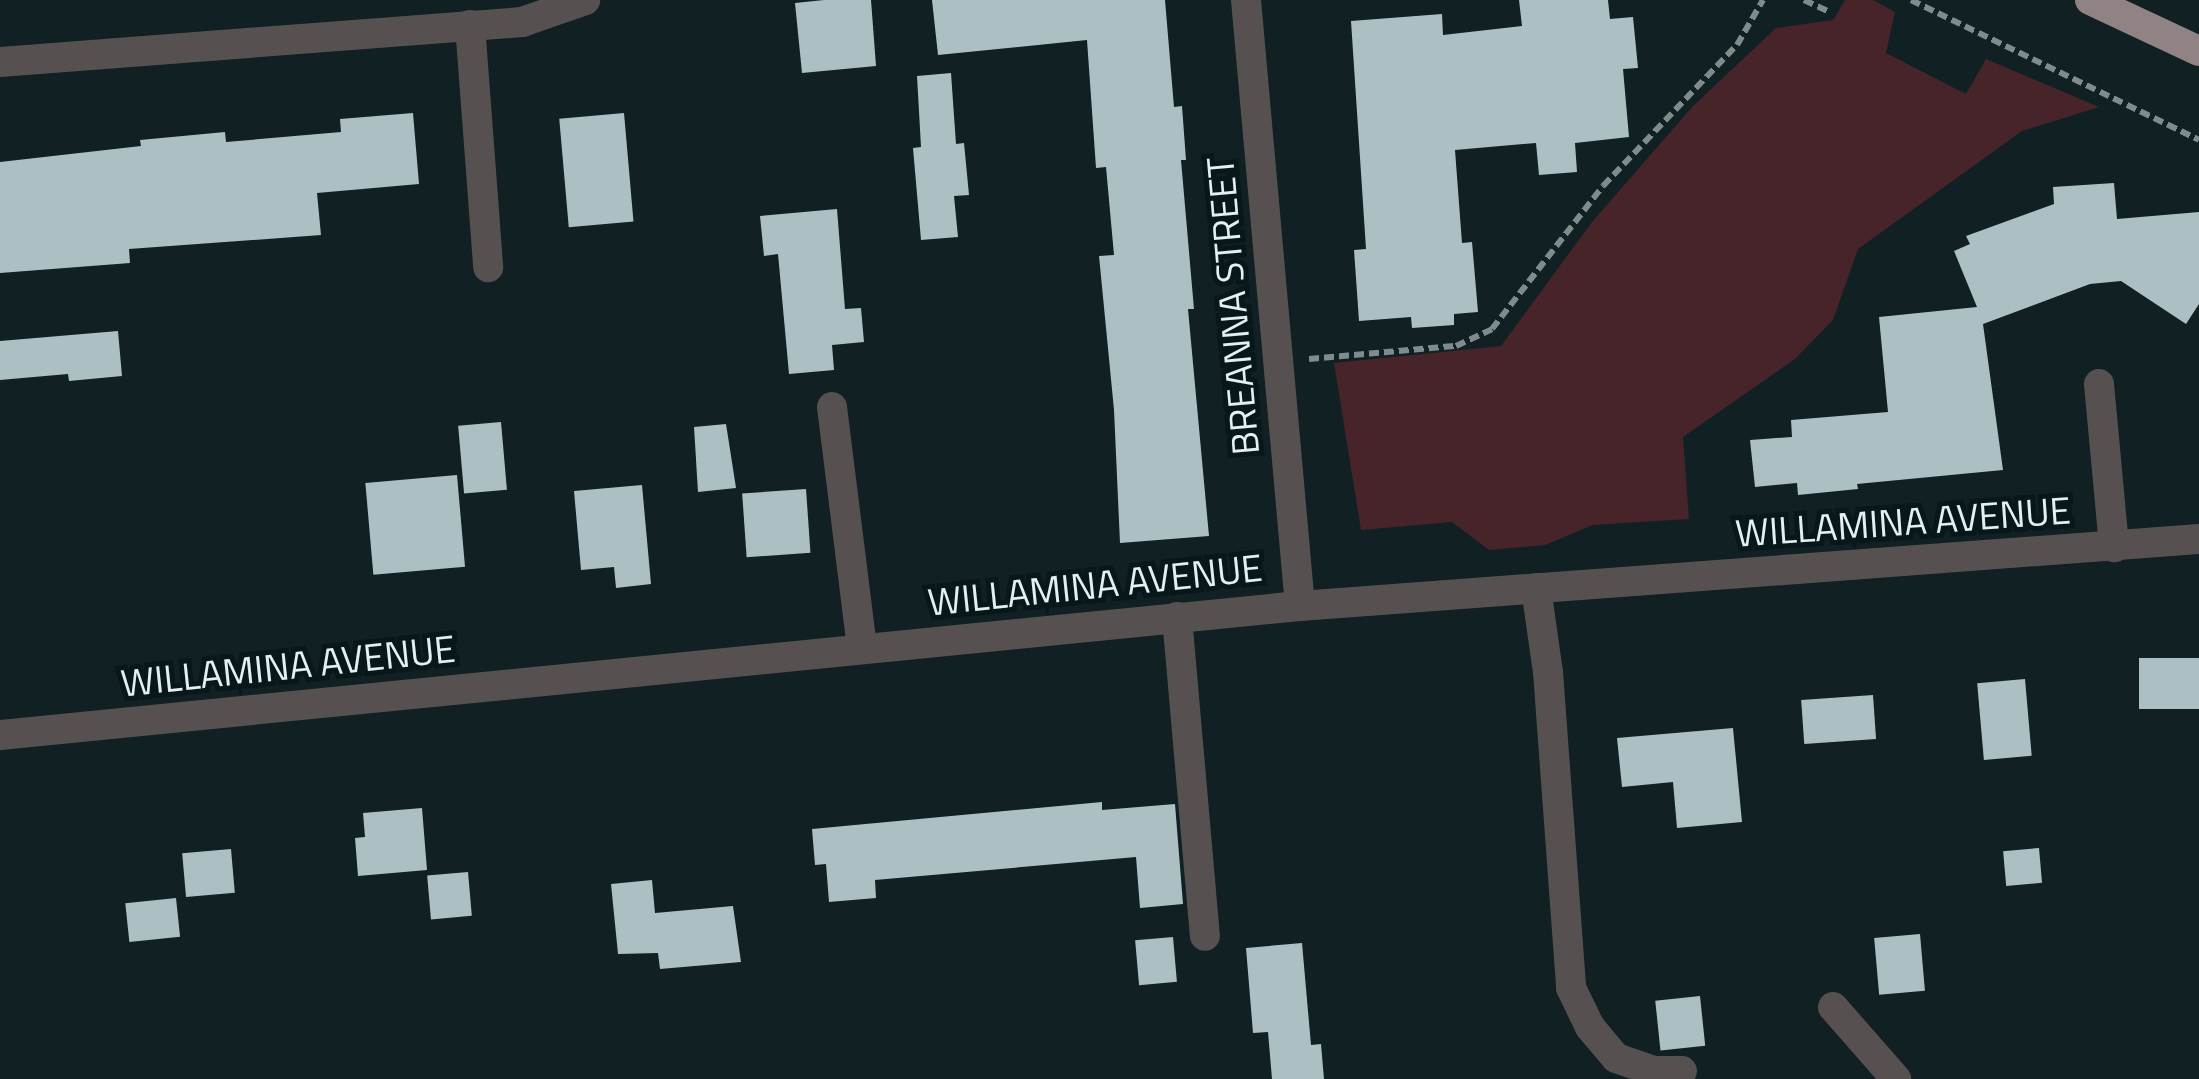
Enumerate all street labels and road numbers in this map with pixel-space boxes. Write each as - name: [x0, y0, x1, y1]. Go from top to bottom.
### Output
- street label: BREANNA STREET: [1197, 155, 1269, 457]
- street label: WILLAMINA AVENUE: [1734, 488, 2072, 556]
- street label: WILLAMINA AVENUE: [926, 545, 1264, 625]
- street label: WILLAMINA AVENUE: [119, 626, 457, 706]

